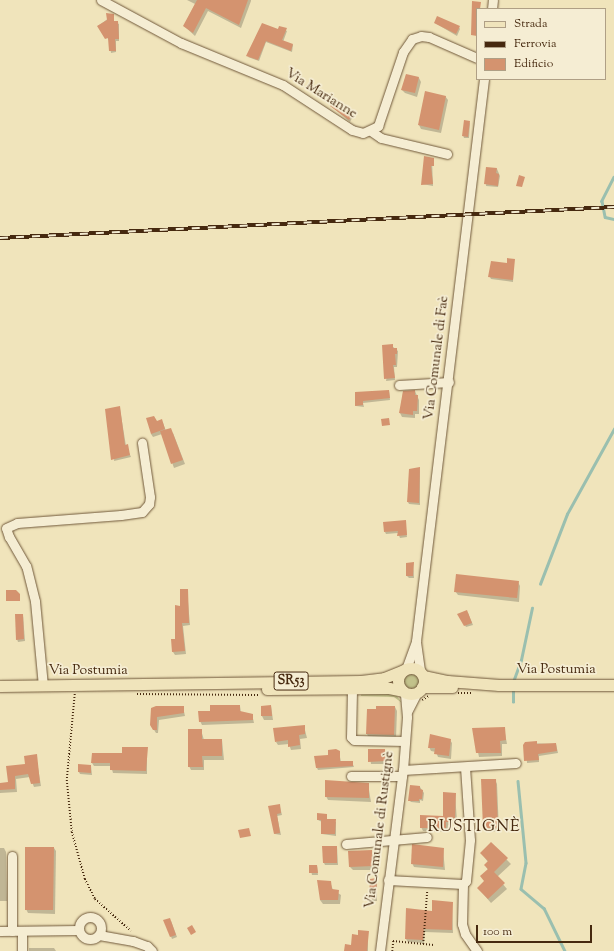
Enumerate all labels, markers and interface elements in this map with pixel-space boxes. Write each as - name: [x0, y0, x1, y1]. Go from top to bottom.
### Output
- legend: [476, 8, 606, 80]
- text: Strada: [514, 15, 547, 33]
- text: Ferrovia: [514, 35, 557, 53]
- text: Edificio: [514, 55, 553, 73]
- street label: Via Marianne: [282, 65, 360, 123]
- street label: Via Comunale di Faè: [421, 295, 453, 421]
- street label: Via Postumia: [516, 662, 596, 678]
- street label: Via Postumia: [48, 663, 128, 679]
- road number: SR53: [273, 670, 309, 692]
- street label: Via Comunale di Rustignè: [362, 750, 398, 910]
- district label: RUSTIGNÈ: [427, 818, 521, 838]
- scale bar: [478, 917, 594, 943]
- text: 100 m: [483, 923, 512, 941]

